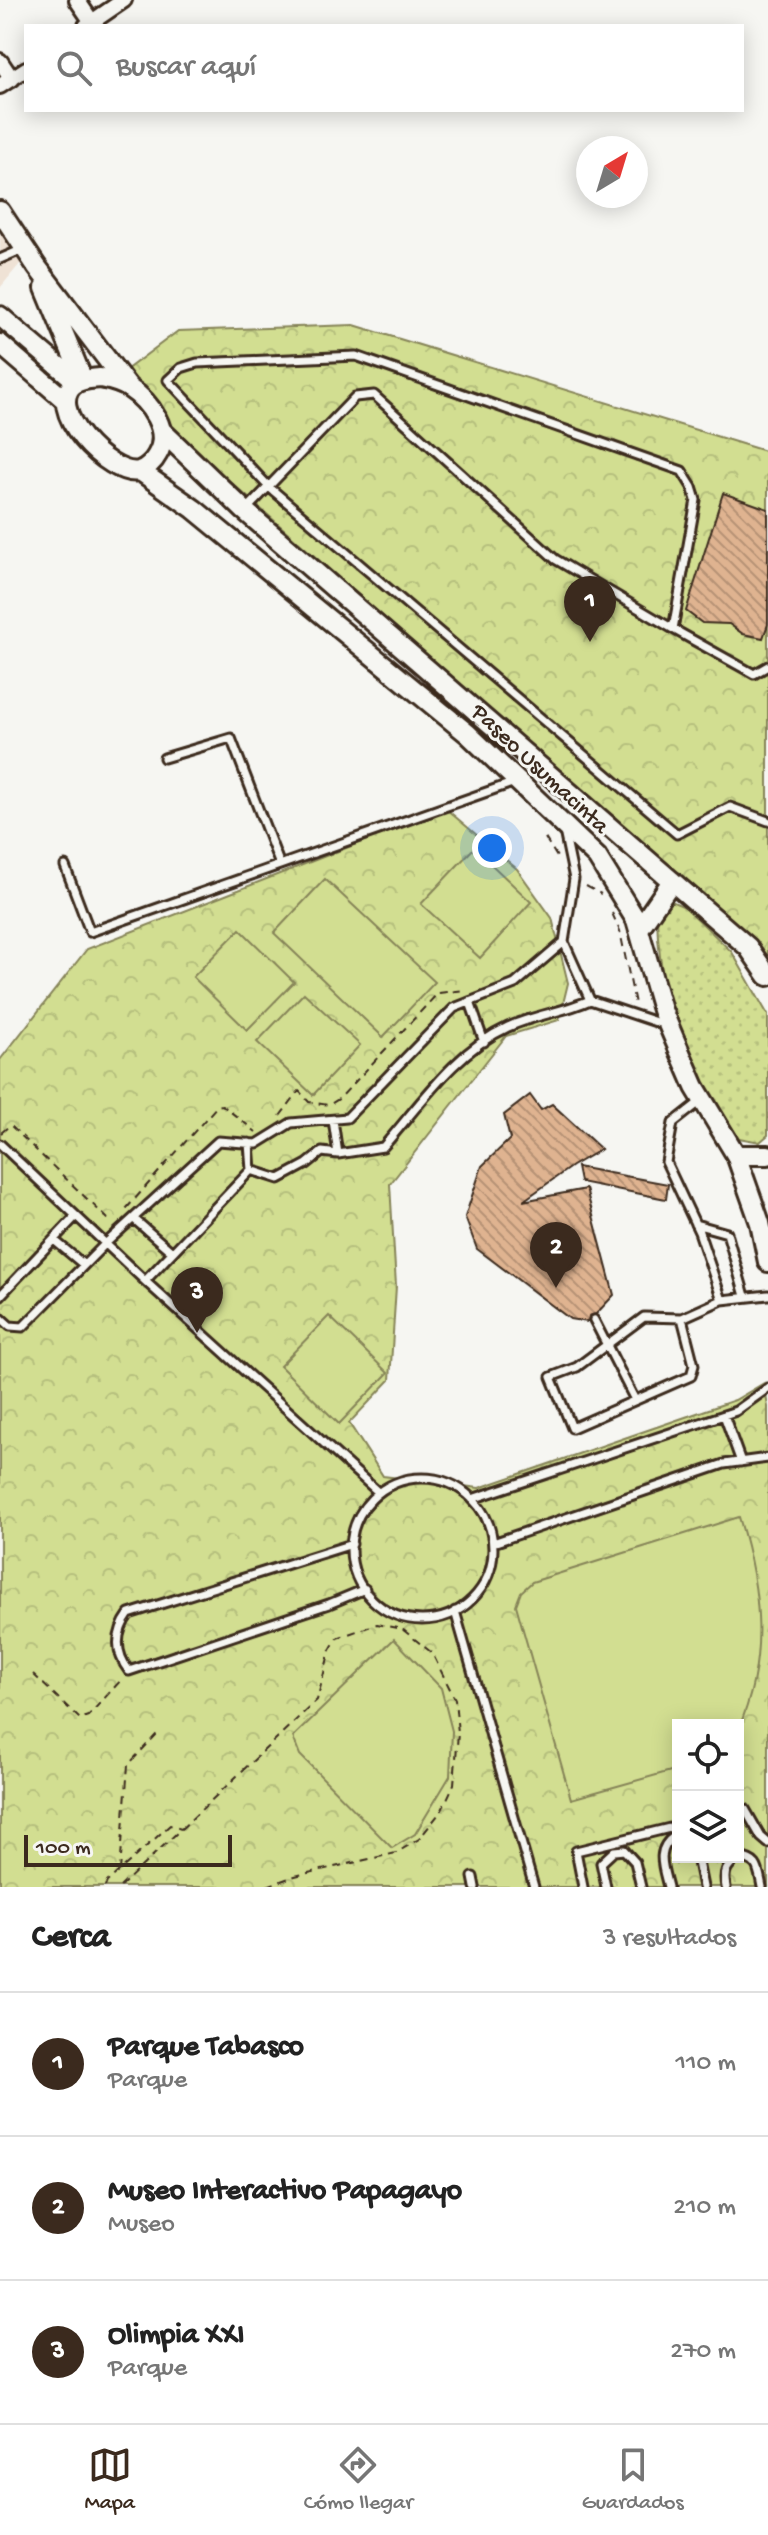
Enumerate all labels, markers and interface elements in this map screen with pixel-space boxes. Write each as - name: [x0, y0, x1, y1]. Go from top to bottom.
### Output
- search box: [24, 24, 744, 112]
- icon: search: [52, 46, 96, 90]
- text: Buscar aquí: [116, 51, 256, 86]
- north arrow: [576, 136, 648, 208]
- pin: 1: [564, 576, 616, 642]
- street label: Paseo Usumacinta: [463, 698, 615, 842]
- your location: [472, 828, 512, 868]
- pin: 2: [530, 1222, 582, 1288]
- pin: 3: [171, 1267, 223, 1333]
- map controls: [672, 1719, 744, 1863]
- button: locate: [672, 1719, 744, 1791]
- button: layers: [672, 1791, 744, 1863]
- scale bar: [24, 1831, 232, 1867]
- text: 100 m: [36, 1836, 91, 1862]
- text: Cerca: [32, 1919, 110, 1959]
- text: 3 resultados: [603, 1924, 736, 1955]
- text: Parque Tabasco: [108, 2031, 304, 2066]
- text: 1: [53, 2049, 63, 2080]
- text: 110 m: [676, 2049, 736, 2080]
- text: Parque: [108, 2066, 187, 2097]
- text: Museo Interactivo Papagayo: [108, 2175, 462, 2210]
- text: 2: [52, 2193, 64, 2224]
- text: 210 m: [673, 2193, 736, 2224]
- text: Museo: [108, 2210, 175, 2241]
- text: Olimpia XXI: [108, 2319, 245, 2354]
- text: 3: [51, 2337, 65, 2368]
- text: 270 m: [670, 2337, 736, 2368]
- text: Parque: [108, 2354, 187, 2385]
- tab: Mapa: [84, 2443, 135, 2517]
- tab: Cómo llegar: [304, 2443, 413, 2517]
- tab: Guardados: [582, 2443, 684, 2517]

